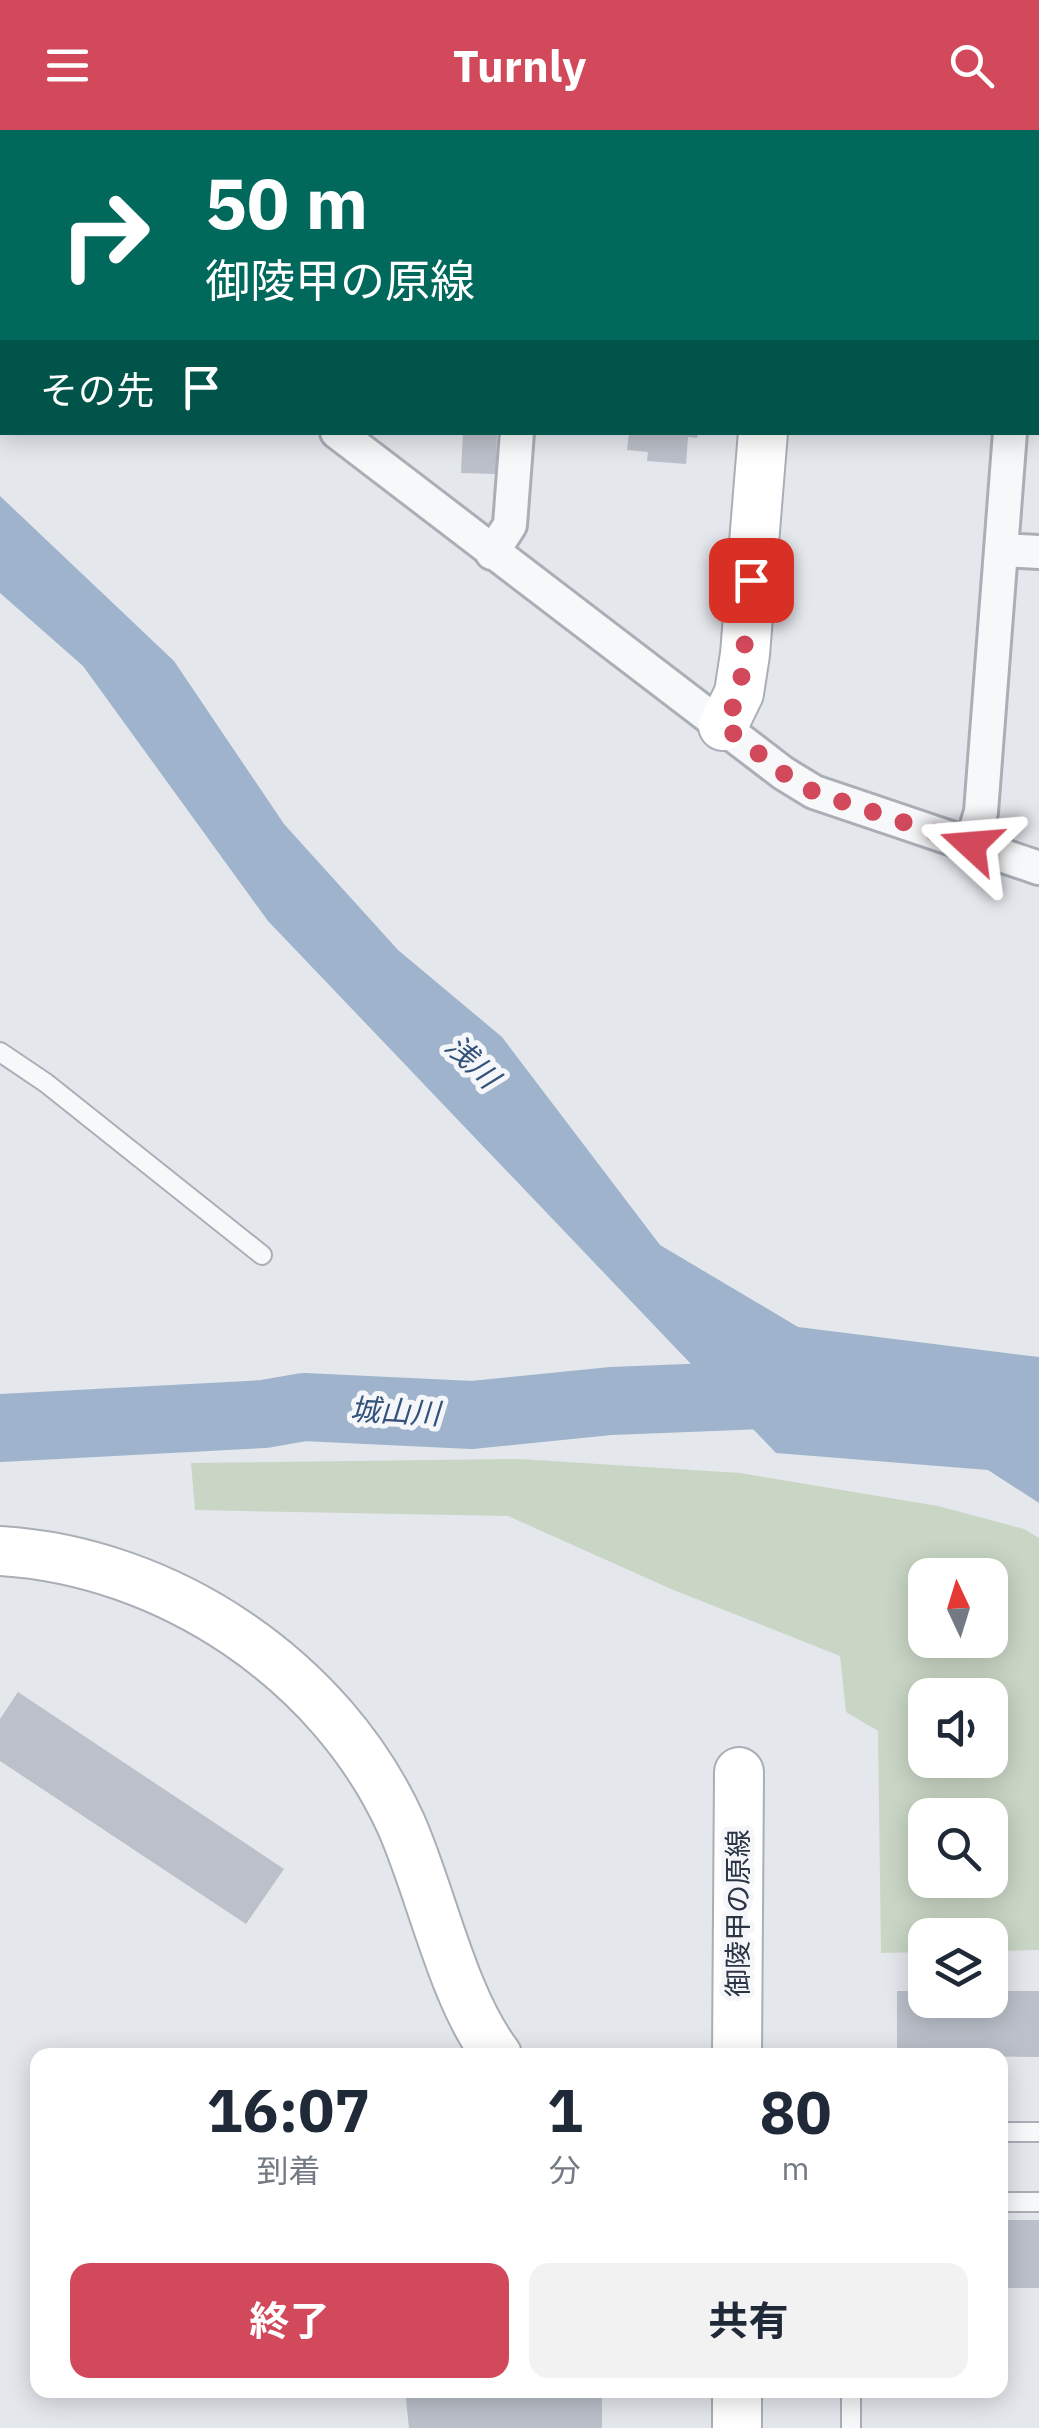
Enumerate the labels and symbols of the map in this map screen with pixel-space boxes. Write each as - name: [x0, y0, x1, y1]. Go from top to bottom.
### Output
- pin: [709, 538, 794, 623]
- position arrow: [919, 793, 1023, 897]
- water label: 浅川: [438, 1026, 510, 1098]
- water label: 城山川: [349, 1389, 444, 1432]
- north arrow: [908, 1558, 1008, 1658]
- street label: 御陵甲の原線: [719, 1829, 756, 1997]

